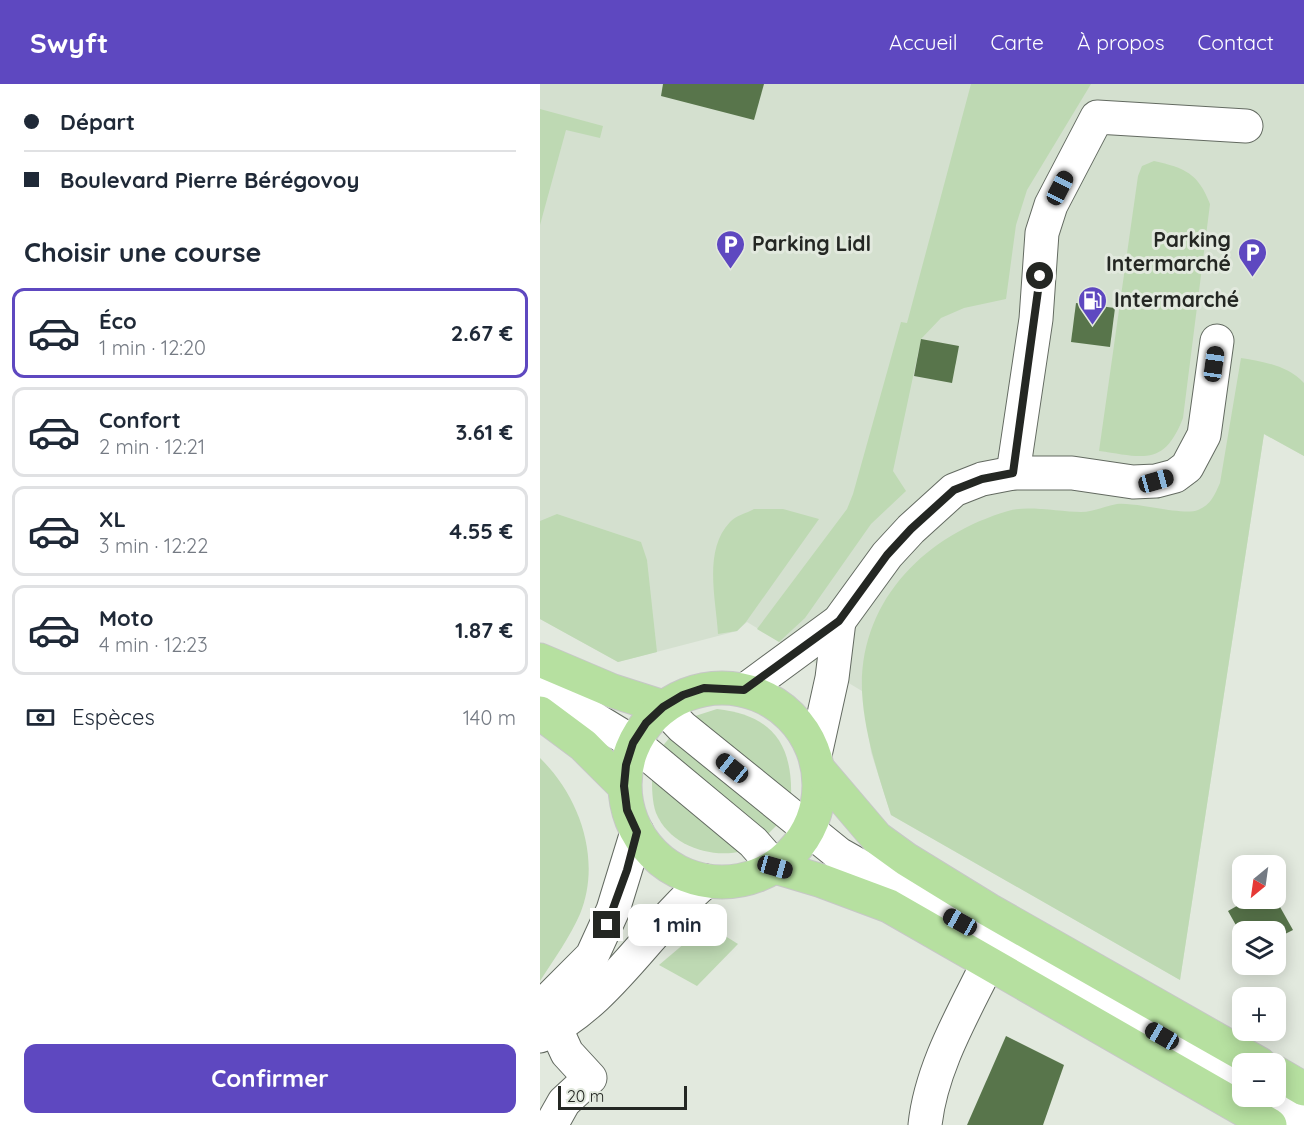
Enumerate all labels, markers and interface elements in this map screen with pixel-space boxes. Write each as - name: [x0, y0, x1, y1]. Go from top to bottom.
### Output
- text: Swyft: [30, 25, 108, 60]
- text: Accueil: [889, 29, 958, 55]
- text: Carte: [991, 29, 1044, 55]
- text: À propos: [1077, 29, 1165, 55]
- text: Contact: [1198, 29, 1274, 55]
- text: Départ: [60, 108, 135, 136]
- text: Boulevard Pierre Bérégovoy: [60, 166, 359, 194]
- car: [1044, 168, 1076, 208]
- place label: Parking Intermarché: [1106, 226, 1231, 276]
- parking icon: Parking Lidl: [715, 228, 747, 270]
- place label: Parking Lidl: [752, 230, 871, 256]
- text: Choisir une course: [24, 235, 261, 269]
- parking icon: Parking Intermarché: [1236, 236, 1268, 278]
- route start: [1026, 262, 1053, 289]
- fuel station icon: Intermarché: [1077, 284, 1109, 326]
- place label: Intermarché: [1114, 286, 1239, 312]
- icon: car: [27, 306, 81, 360]
- text: Éco: [99, 307, 137, 335]
- text: 2.67 €: [451, 319, 513, 347]
- text: 1 min · 12:20: [99, 335, 206, 360]
- car: [1203, 345, 1225, 383]
- icon: car: [27, 405, 81, 459]
- text: Confort: [99, 406, 181, 434]
- text: 3.61 €: [455, 418, 513, 446]
- text: 2 min · 12:21: [99, 434, 205, 459]
- car: [1136, 467, 1176, 495]
- icon: car: [27, 504, 81, 558]
- text: XL: [99, 505, 126, 533]
- text: 4.55 €: [449, 517, 513, 545]
- text: 3 min · 12:22: [99, 533, 208, 558]
- icon: car: [27, 603, 81, 657]
- text: Moto: [99, 604, 153, 632]
- text: 1.87 €: [455, 616, 513, 644]
- text: 4 min · 12:23: [99, 632, 208, 657]
- icon: cash: [24, 701, 57, 734]
- text: Espèces: [72, 703, 155, 731]
- text: 140 m: [463, 705, 516, 730]
- car: [712, 750, 752, 786]
- car: [755, 853, 795, 881]
- north arrow: [1232, 855, 1286, 909]
- map controls: [1232, 855, 1286, 1107]
- callout: 1 min: [628, 904, 727, 946]
- car: [940, 905, 980, 939]
- route end: [593, 911, 620, 938]
- text: 1 min: [653, 912, 702, 937]
- button: layers: [1232, 921, 1286, 975]
- button: +: [1232, 987, 1286, 1041]
- car: [1142, 1019, 1182, 1053]
- button: Confirmer: [24, 1044, 516, 1113]
- button: −: [1232, 1053, 1286, 1107]
- scale bar: [558, 1083, 687, 1110]
- text: 20 m: [567, 1086, 604, 1106]

